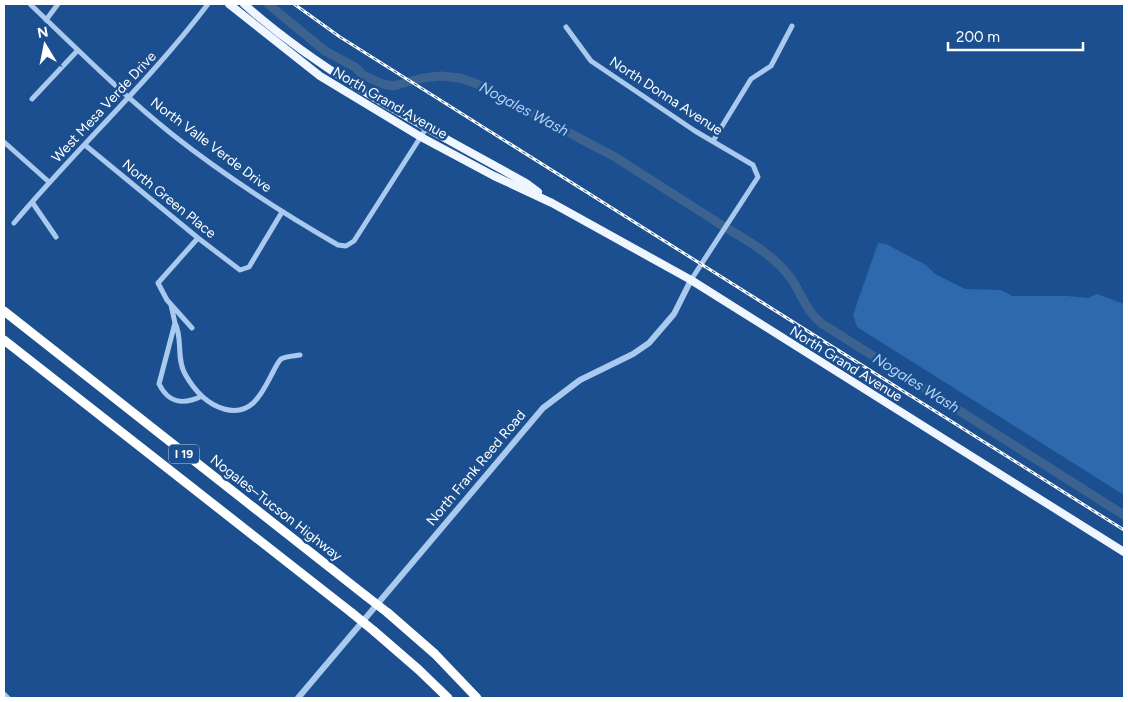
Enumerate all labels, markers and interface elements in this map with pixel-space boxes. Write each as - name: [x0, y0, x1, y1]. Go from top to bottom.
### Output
- north arrow: [20, 20, 70, 70]
- scale bar: [948, 20, 1083, 52]
- text: N: [36, 23, 50, 42]
- text: 200 m: [956, 28, 1000, 46]
- street label: West Mesa Verde Drive: [48, 48, 160, 166]
- street label: North Donna Avenue: [606, 53, 726, 139]
- street label: North Grand Avenue: [330, 63, 451, 143]
- water label: Nogales Wash: [476, 78, 572, 140]
- street label: North Valle Verde Drive: [147, 94, 275, 196]
- street label: North Green Place: [119, 156, 220, 242]
- street label: North Grand Avenue: [787, 322, 906, 406]
- water label: Nogales Wash: [870, 349, 962, 417]
- street label: North Frank Reed Road: [423, 407, 529, 529]
- road number: I 19: [169, 444, 199, 464]
- street label: Nogales–Tucson Highway: [207, 451, 346, 565]

